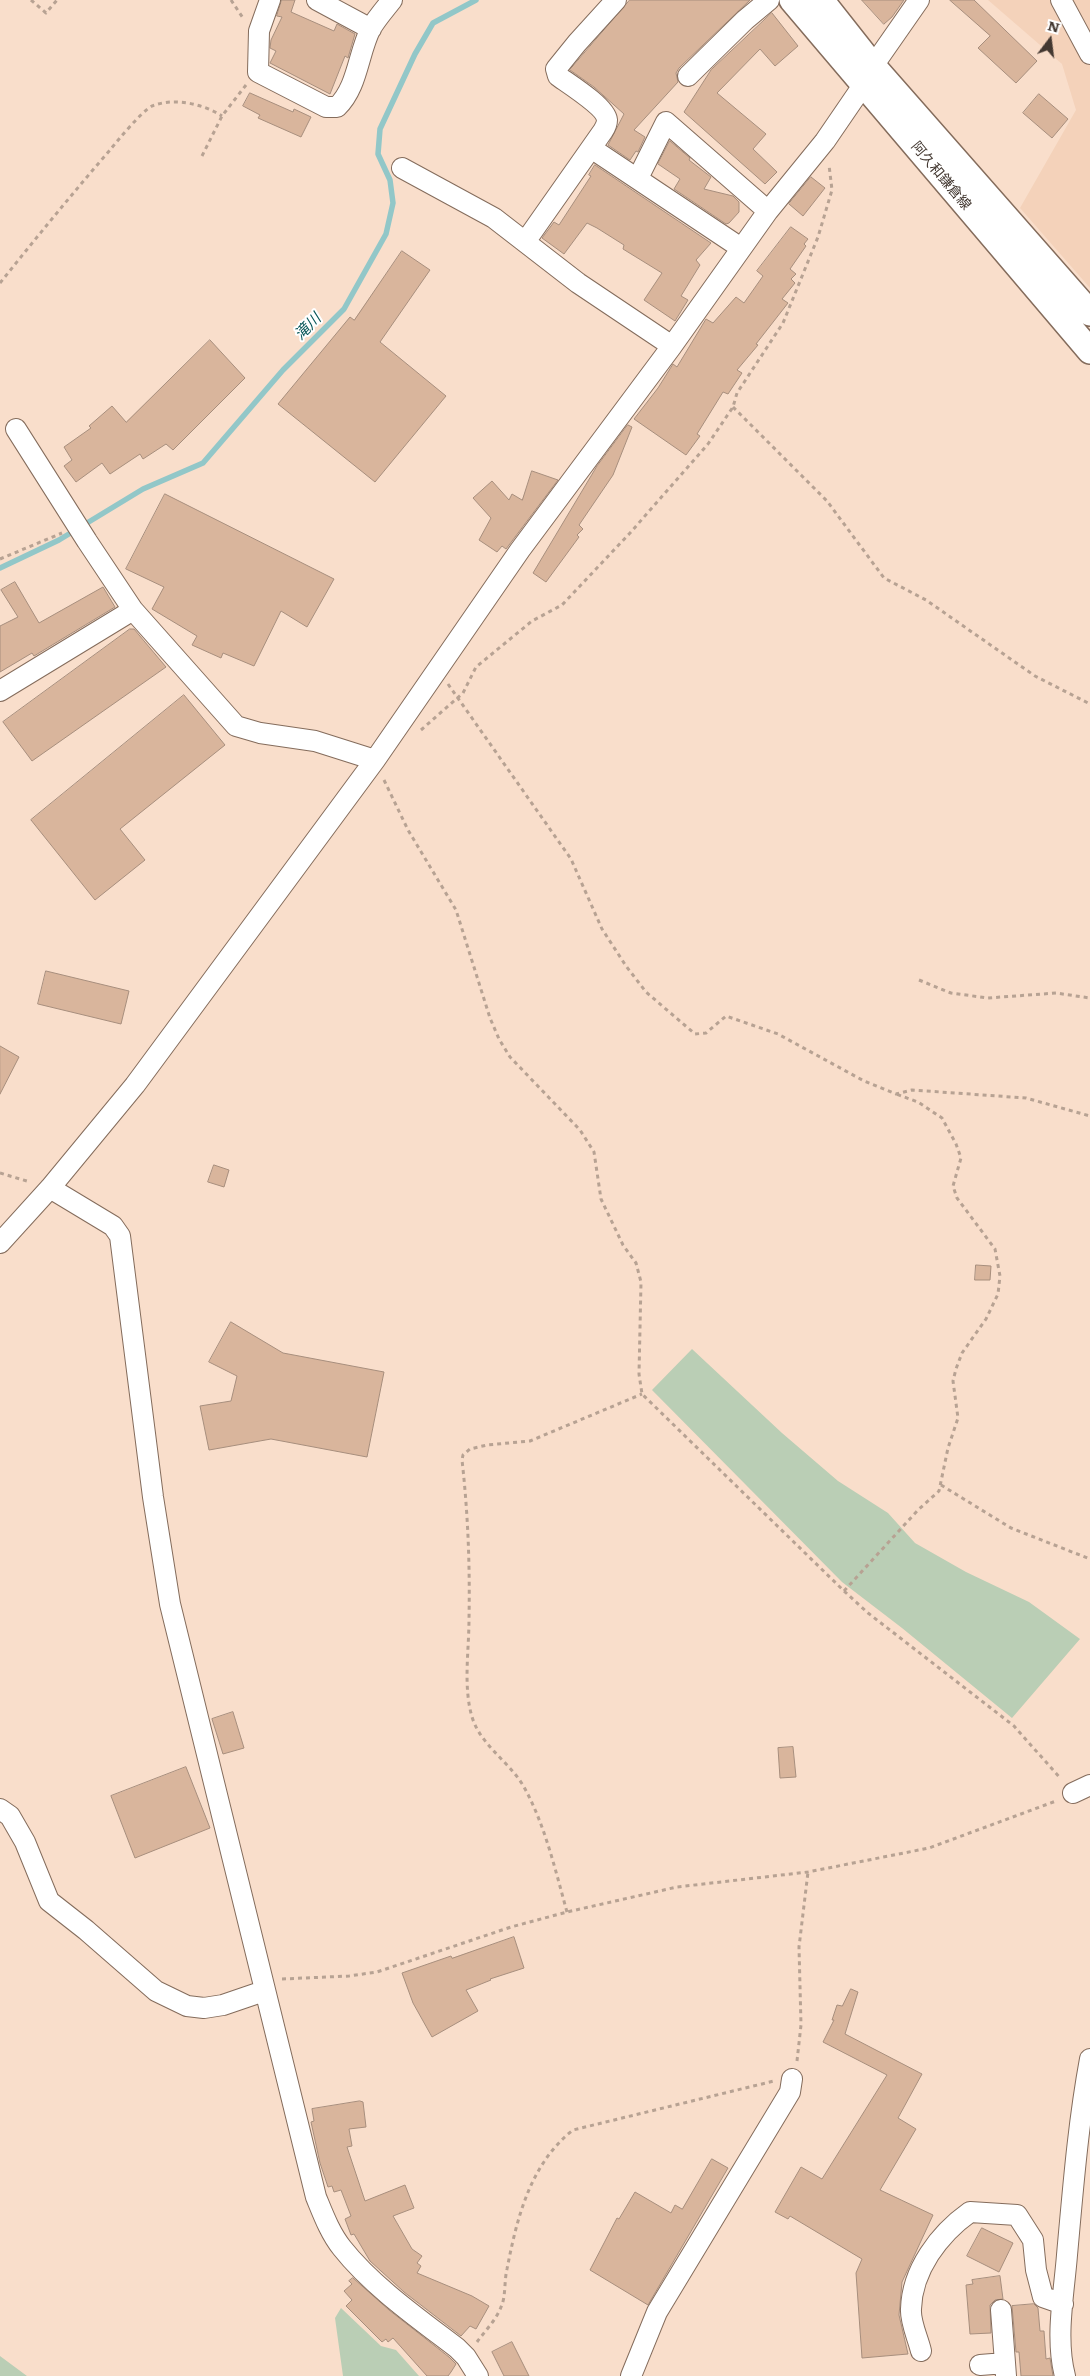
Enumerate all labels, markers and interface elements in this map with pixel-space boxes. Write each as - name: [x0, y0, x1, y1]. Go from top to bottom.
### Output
- text: N: [1046, 14, 1062, 37]
- north arrow: [1025, 15, 1075, 65]
- street label: 阿久和鎌倉線: [908, 138, 974, 214]
- water label: 滝川: [291, 310, 325, 344]

